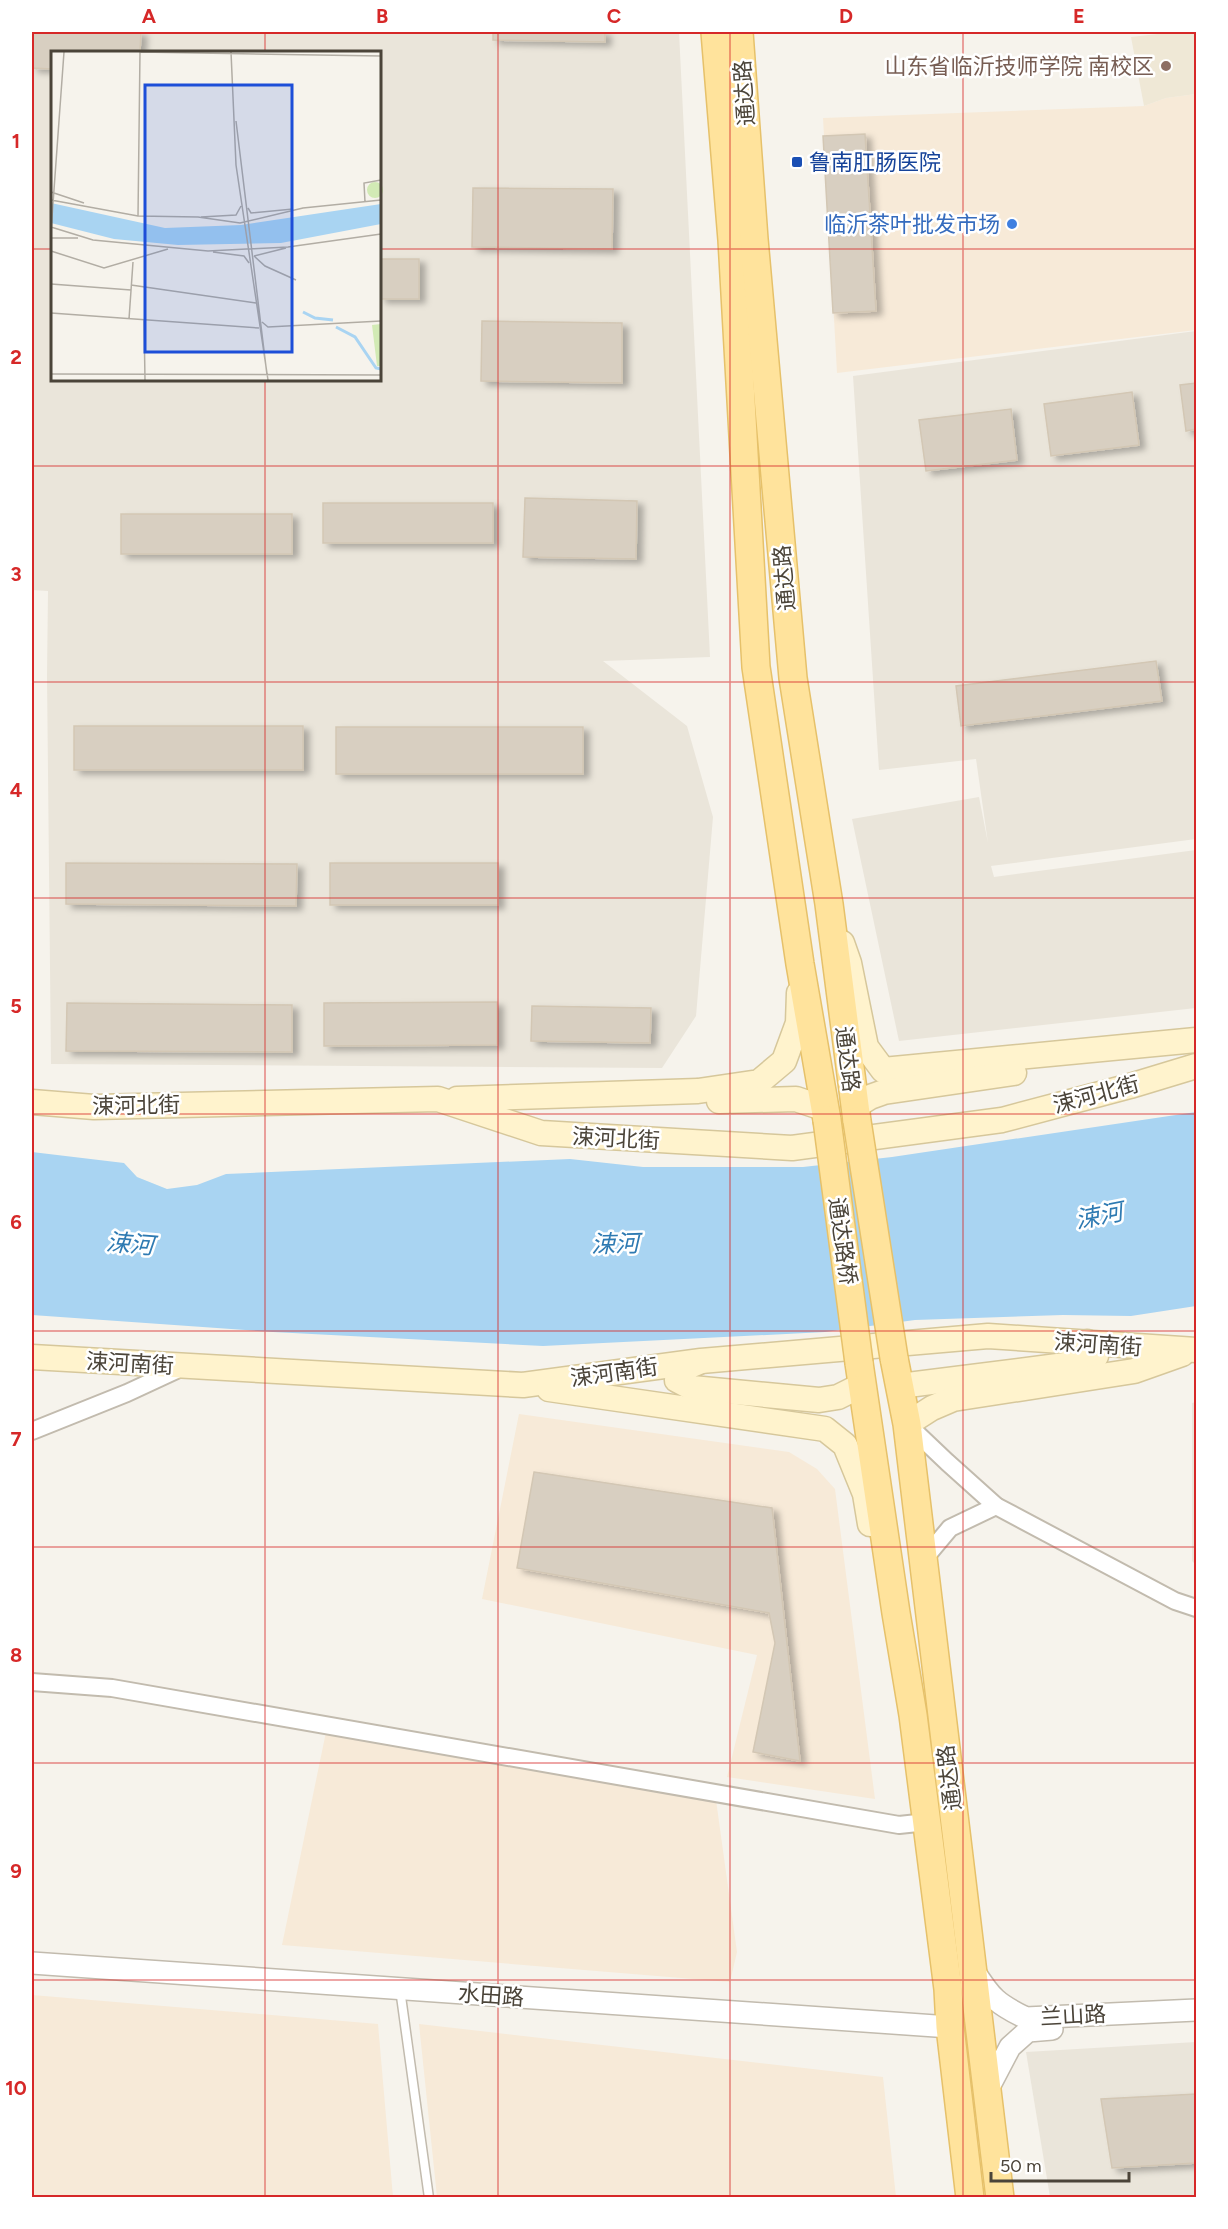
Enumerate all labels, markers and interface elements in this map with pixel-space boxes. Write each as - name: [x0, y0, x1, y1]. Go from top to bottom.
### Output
- text: A: [142, 4, 157, 28]
- text: B: [376, 4, 388, 28]
- text: C: [607, 4, 621, 28]
- text: D: [839, 4, 853, 28]
- text: E: [1073, 4, 1085, 28]
- inset map: [51, 51, 381, 381]
- place label: 山东省临沂技师学院 南校区: [885, 53, 1154, 80]
- street label: 通达路: [729, 59, 760, 127]
- marker: 山东省临沂技师学院 南校区: [1159, 59, 1173, 73]
- text: 1: [12, 129, 20, 153]
- place label: 鲁南肛肠医院: [809, 149, 941, 176]
- marker: 鲁南肛肠医院: [790, 155, 804, 169]
- place label: 临沂茶叶批发市场: [824, 211, 1000, 238]
- marker: 临沂茶叶批发市场: [1005, 217, 1019, 231]
- text: 2: [10, 345, 22, 369]
- street label: 通达路: [768, 544, 801, 612]
- text: 3: [10, 562, 22, 586]
- text: 4: [10, 778, 23, 802]
- text: 5: [10, 994, 22, 1018]
- street label: 通达路: [830, 1025, 865, 1093]
- street label: 涑河北街: [1050, 1070, 1142, 1119]
- street label: 涑河北街: [92, 1091, 180, 1120]
- street label: 涑河北街: [571, 1123, 661, 1154]
- street label: 通达路桥: [823, 1196, 862, 1287]
- water label: 涑河: [1073, 1196, 1129, 1234]
- text: 6: [10, 1210, 22, 1234]
- water label: 涑河: [105, 1227, 159, 1260]
- water label: 涑河: [591, 1229, 643, 1258]
- street label: 涑河南街: [1053, 1328, 1143, 1361]
- street label: 涑河南街: [85, 1348, 175, 1379]
- street label: 涑河南街: [569, 1353, 660, 1392]
- text: 7: [10, 1427, 22, 1451]
- text: 8: [10, 1643, 22, 1667]
- street label: 通达路: [932, 1744, 967, 1812]
- text: 9: [10, 1859, 22, 1883]
- street label: 水田路: [457, 1980, 525, 2011]
- street label: 兰山路: [1039, 2000, 1107, 2031]
- text: 10: [5, 2076, 27, 2100]
- scale bar: [991, 2145, 1129, 2183]
- text: 50 m: [1000, 2155, 1042, 2177]

